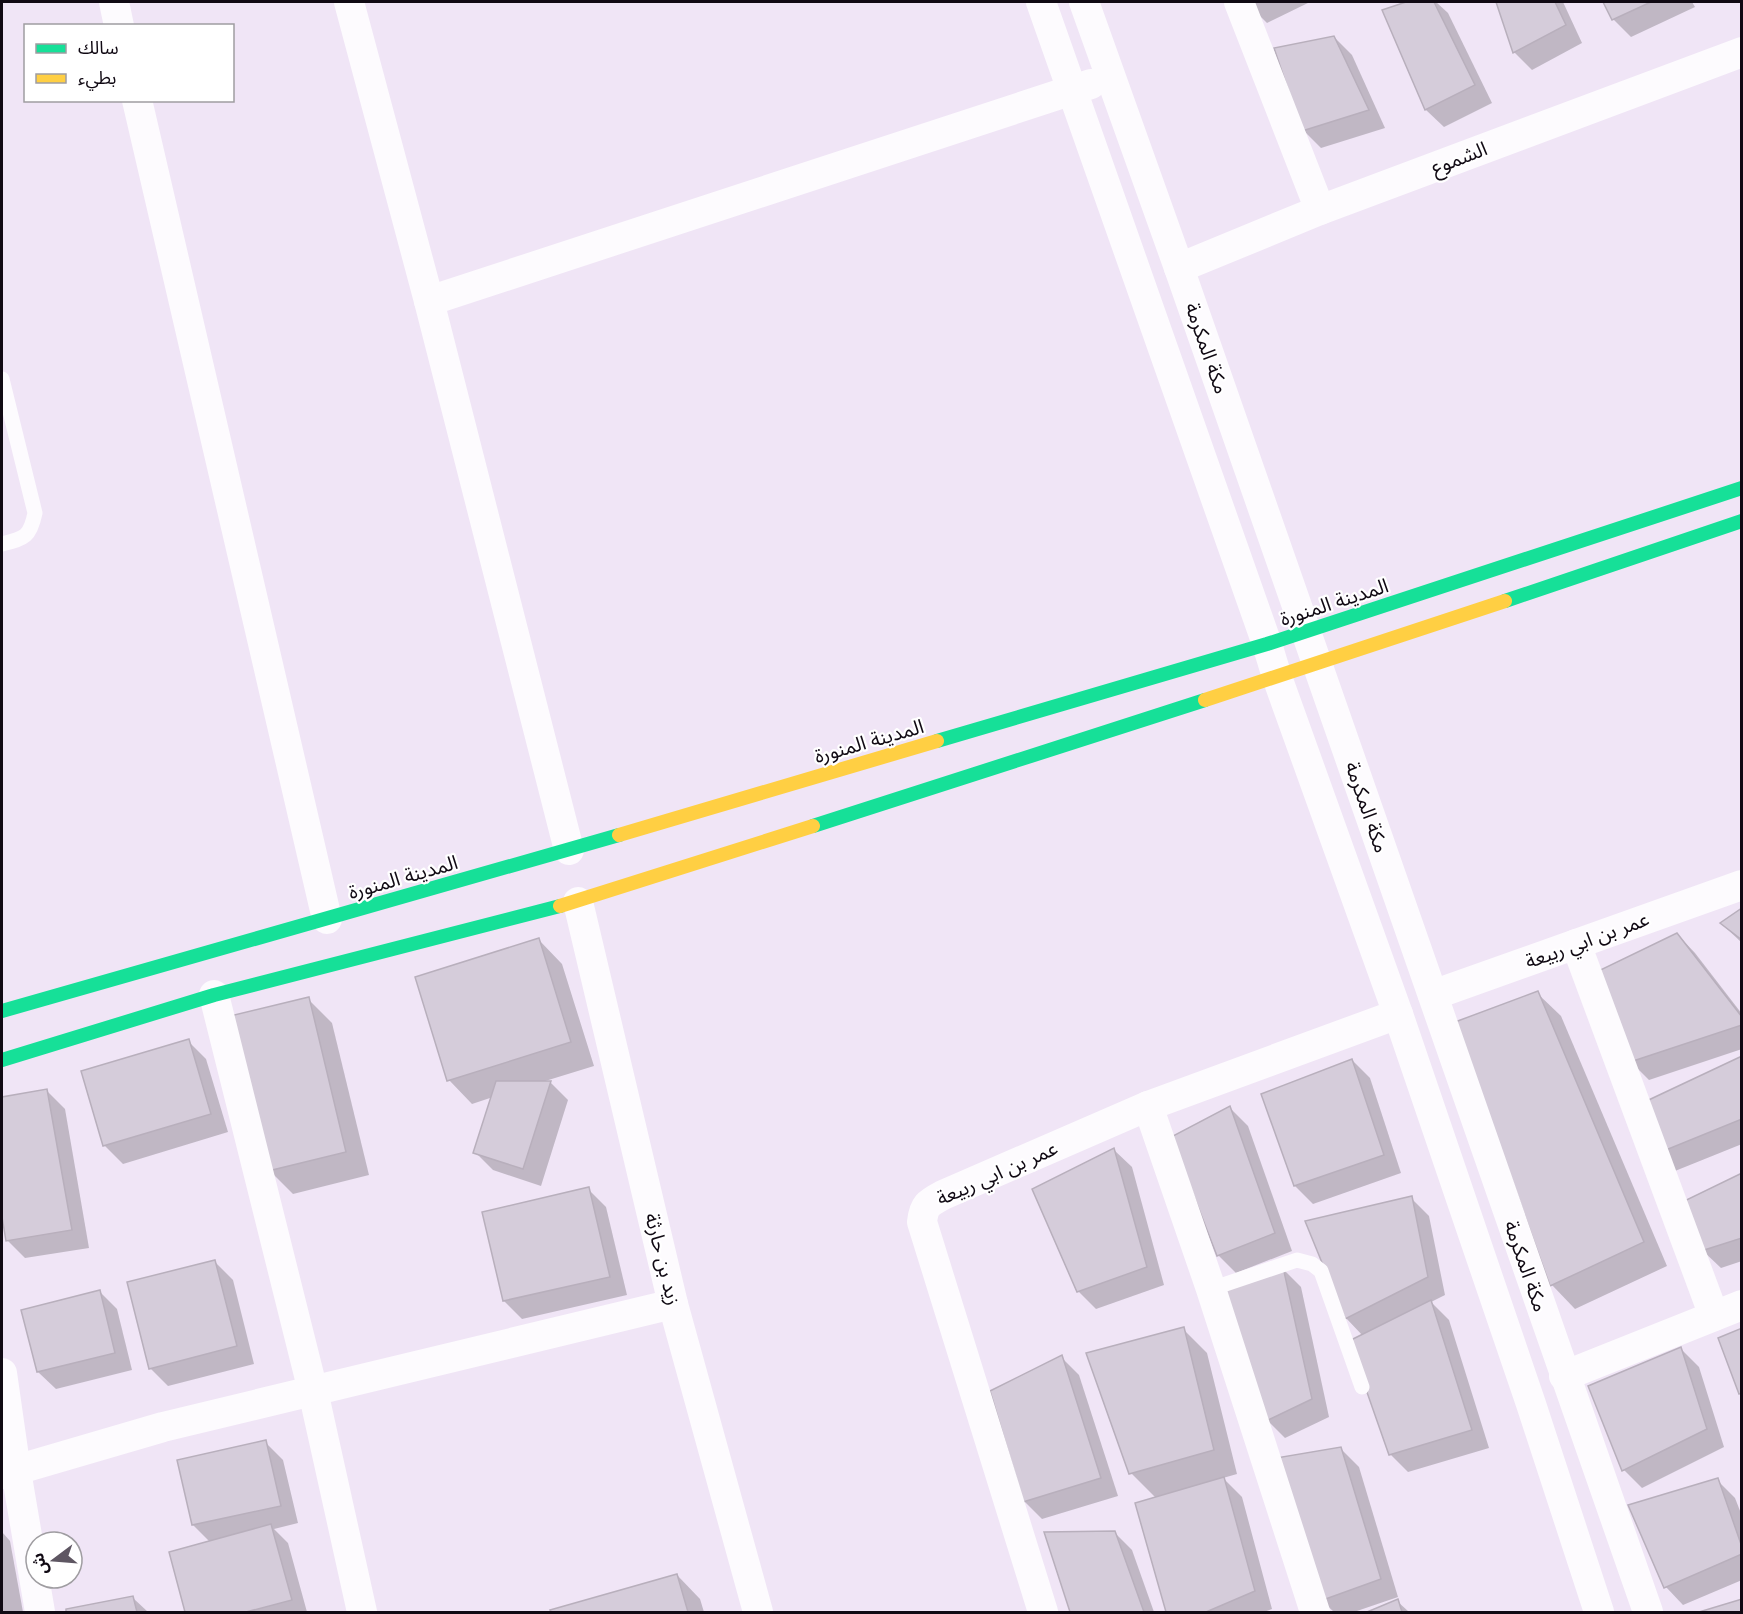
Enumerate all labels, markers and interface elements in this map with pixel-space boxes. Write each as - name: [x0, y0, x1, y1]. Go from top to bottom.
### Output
- legend: [24, 24, 234, 102]
- text: سالك: [78, 35, 119, 60]
- text: بطيء: [78, 65, 116, 91]
- street label: الشموع: [1427, 135, 1492, 182]
- street label: مكة المكرمة: [1178, 299, 1236, 397]
- street label: المدينة المنورة: [1276, 571, 1392, 633]
- street label: المدينة المنورة: [811, 712, 927, 770]
- street label: مكة المكرمة: [1338, 758, 1396, 856]
- street label: المدينة المنورة: [345, 848, 461, 906]
- street label: عمر بن ابي ربيعة: [1521, 905, 1653, 977]
- street label: عمر بن ابي ربيعة: [932, 1134, 1063, 1214]
- street label: زيد بن حارثة: [638, 1210, 688, 1308]
- street label: مكة المكرمة: [1497, 1217, 1555, 1315]
- north arrow: [24, 1530, 84, 1590]
- text: ش: [26, 1550, 54, 1578]

